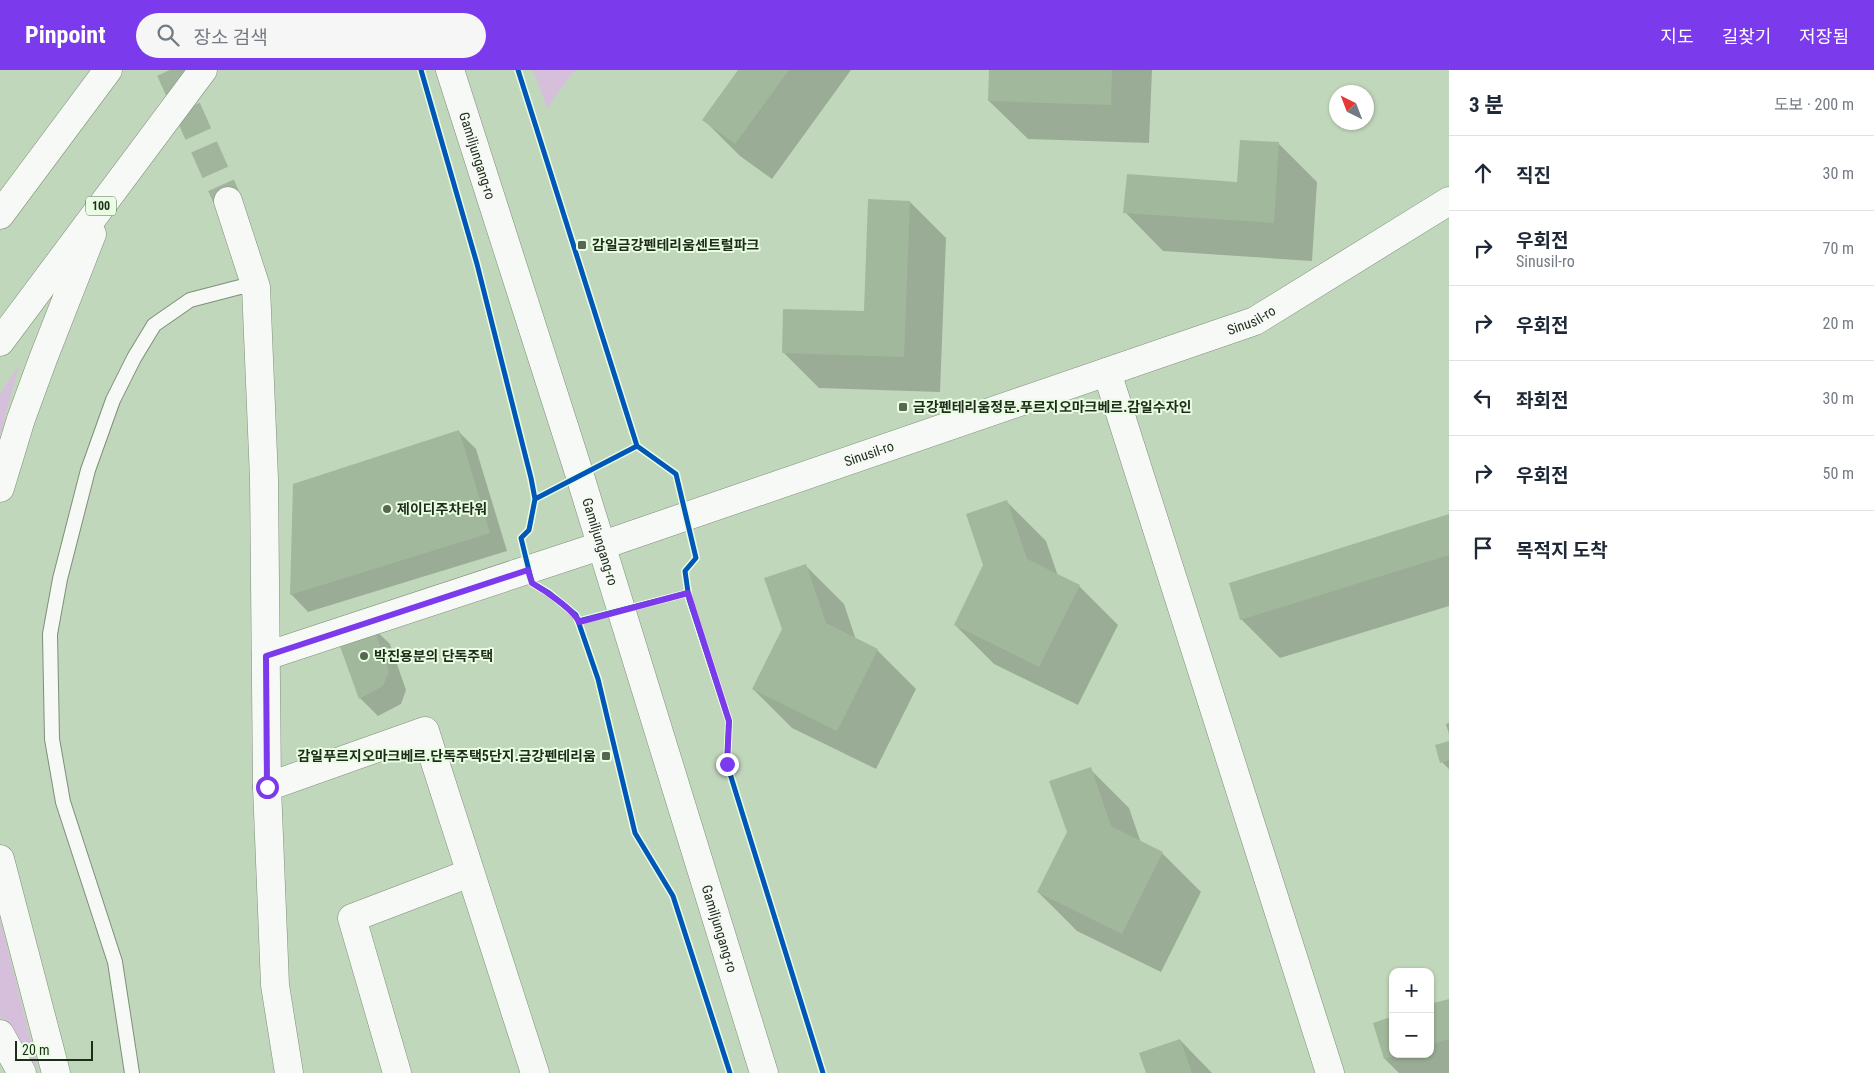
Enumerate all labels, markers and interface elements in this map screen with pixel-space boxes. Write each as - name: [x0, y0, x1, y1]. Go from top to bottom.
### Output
- search box: [136, 13, 486, 58]
- text: Pinpoint: [25, 21, 106, 49]
- icon: search: [154, 21, 182, 49]
- text: 장소 검색: [194, 26, 268, 49]
- text: 지도: [1661, 26, 1694, 47]
- text: 길찾기: [1722, 26, 1771, 47]
- text: 저장됨: [1799, 26, 1849, 47]
- north arrow: [1329, 85, 1374, 130]
- text: 3 분: [1469, 93, 1504, 117]
- text: 도보 · 200 m: [1774, 95, 1854, 114]
- street label: Gamiljungang-ro: [456, 110, 499, 201]
- icon: ahead: [1469, 159, 1497, 187]
- text: 직진: [1516, 164, 1551, 187]
- text: 30 m: [1822, 164, 1854, 183]
- road number: 100: [86, 196, 116, 216]
- text: 우회전: [1516, 229, 1568, 252]
- icon: right: [1469, 234, 1497, 262]
- place label: 감일금강펜테리움센트럴파크: [592, 237, 760, 253]
- marker: 감일금강펜테리움센트럴파크: [576, 239, 588, 251]
- text: 70 m: [1822, 239, 1854, 258]
- text: Sinusil-ro: [1516, 252, 1575, 271]
- street label: Sinusil-ro: [1225, 302, 1278, 338]
- icon: right: [1469, 309, 1497, 337]
- text: 우회전: [1516, 314, 1568, 337]
- text: 20 m: [1822, 314, 1854, 333]
- icon: left: [1469, 384, 1497, 412]
- text: 좌회전: [1516, 389, 1568, 412]
- text: 30 m: [1822, 389, 1854, 408]
- place label: 금강펜테리움정문.푸르지오마크베르.감일수자인: [913, 399, 1192, 415]
- marker: 금강펜테리움정문.푸르지오마크베르.감일수자인: [897, 401, 909, 413]
- street label: Sinusil-ro: [842, 438, 896, 470]
- icon: right: [1469, 459, 1497, 487]
- text: 우회전: [1516, 464, 1568, 487]
- text: 50 m: [1822, 464, 1854, 483]
- street label: Gamiljungang-ro: [579, 496, 621, 587]
- place label: 제이디주차타워: [397, 501, 487, 517]
- marker: 제이디주차타워: [381, 503, 393, 515]
- icon: arrive: [1469, 534, 1497, 562]
- text: 목적지 도착: [1516, 539, 1608, 562]
- place label: 박진용분의 단독주택: [374, 648, 493, 664]
- marker: 박진용분의 단독주택: [358, 650, 370, 662]
- place label: 감일푸르지오마크베르.단독주택5단지.금강펜테리움: [297, 748, 596, 764]
- marker: 감일푸르지오마크베르.단독주택5단지.금강펜테리움: [600, 750, 612, 762]
- route end: [716, 753, 739, 776]
- route start: [256, 776, 279, 799]
- street label: Gamiljungang-ro: [699, 883, 741, 974]
- map controls: [1389, 968, 1434, 1058]
- button: +: [1389, 968, 1434, 1013]
- button: −: [1389, 1013, 1434, 1058]
- scale bar: [15, 1038, 92, 1061]
- text: 20 m: [22, 1042, 50, 1058]

